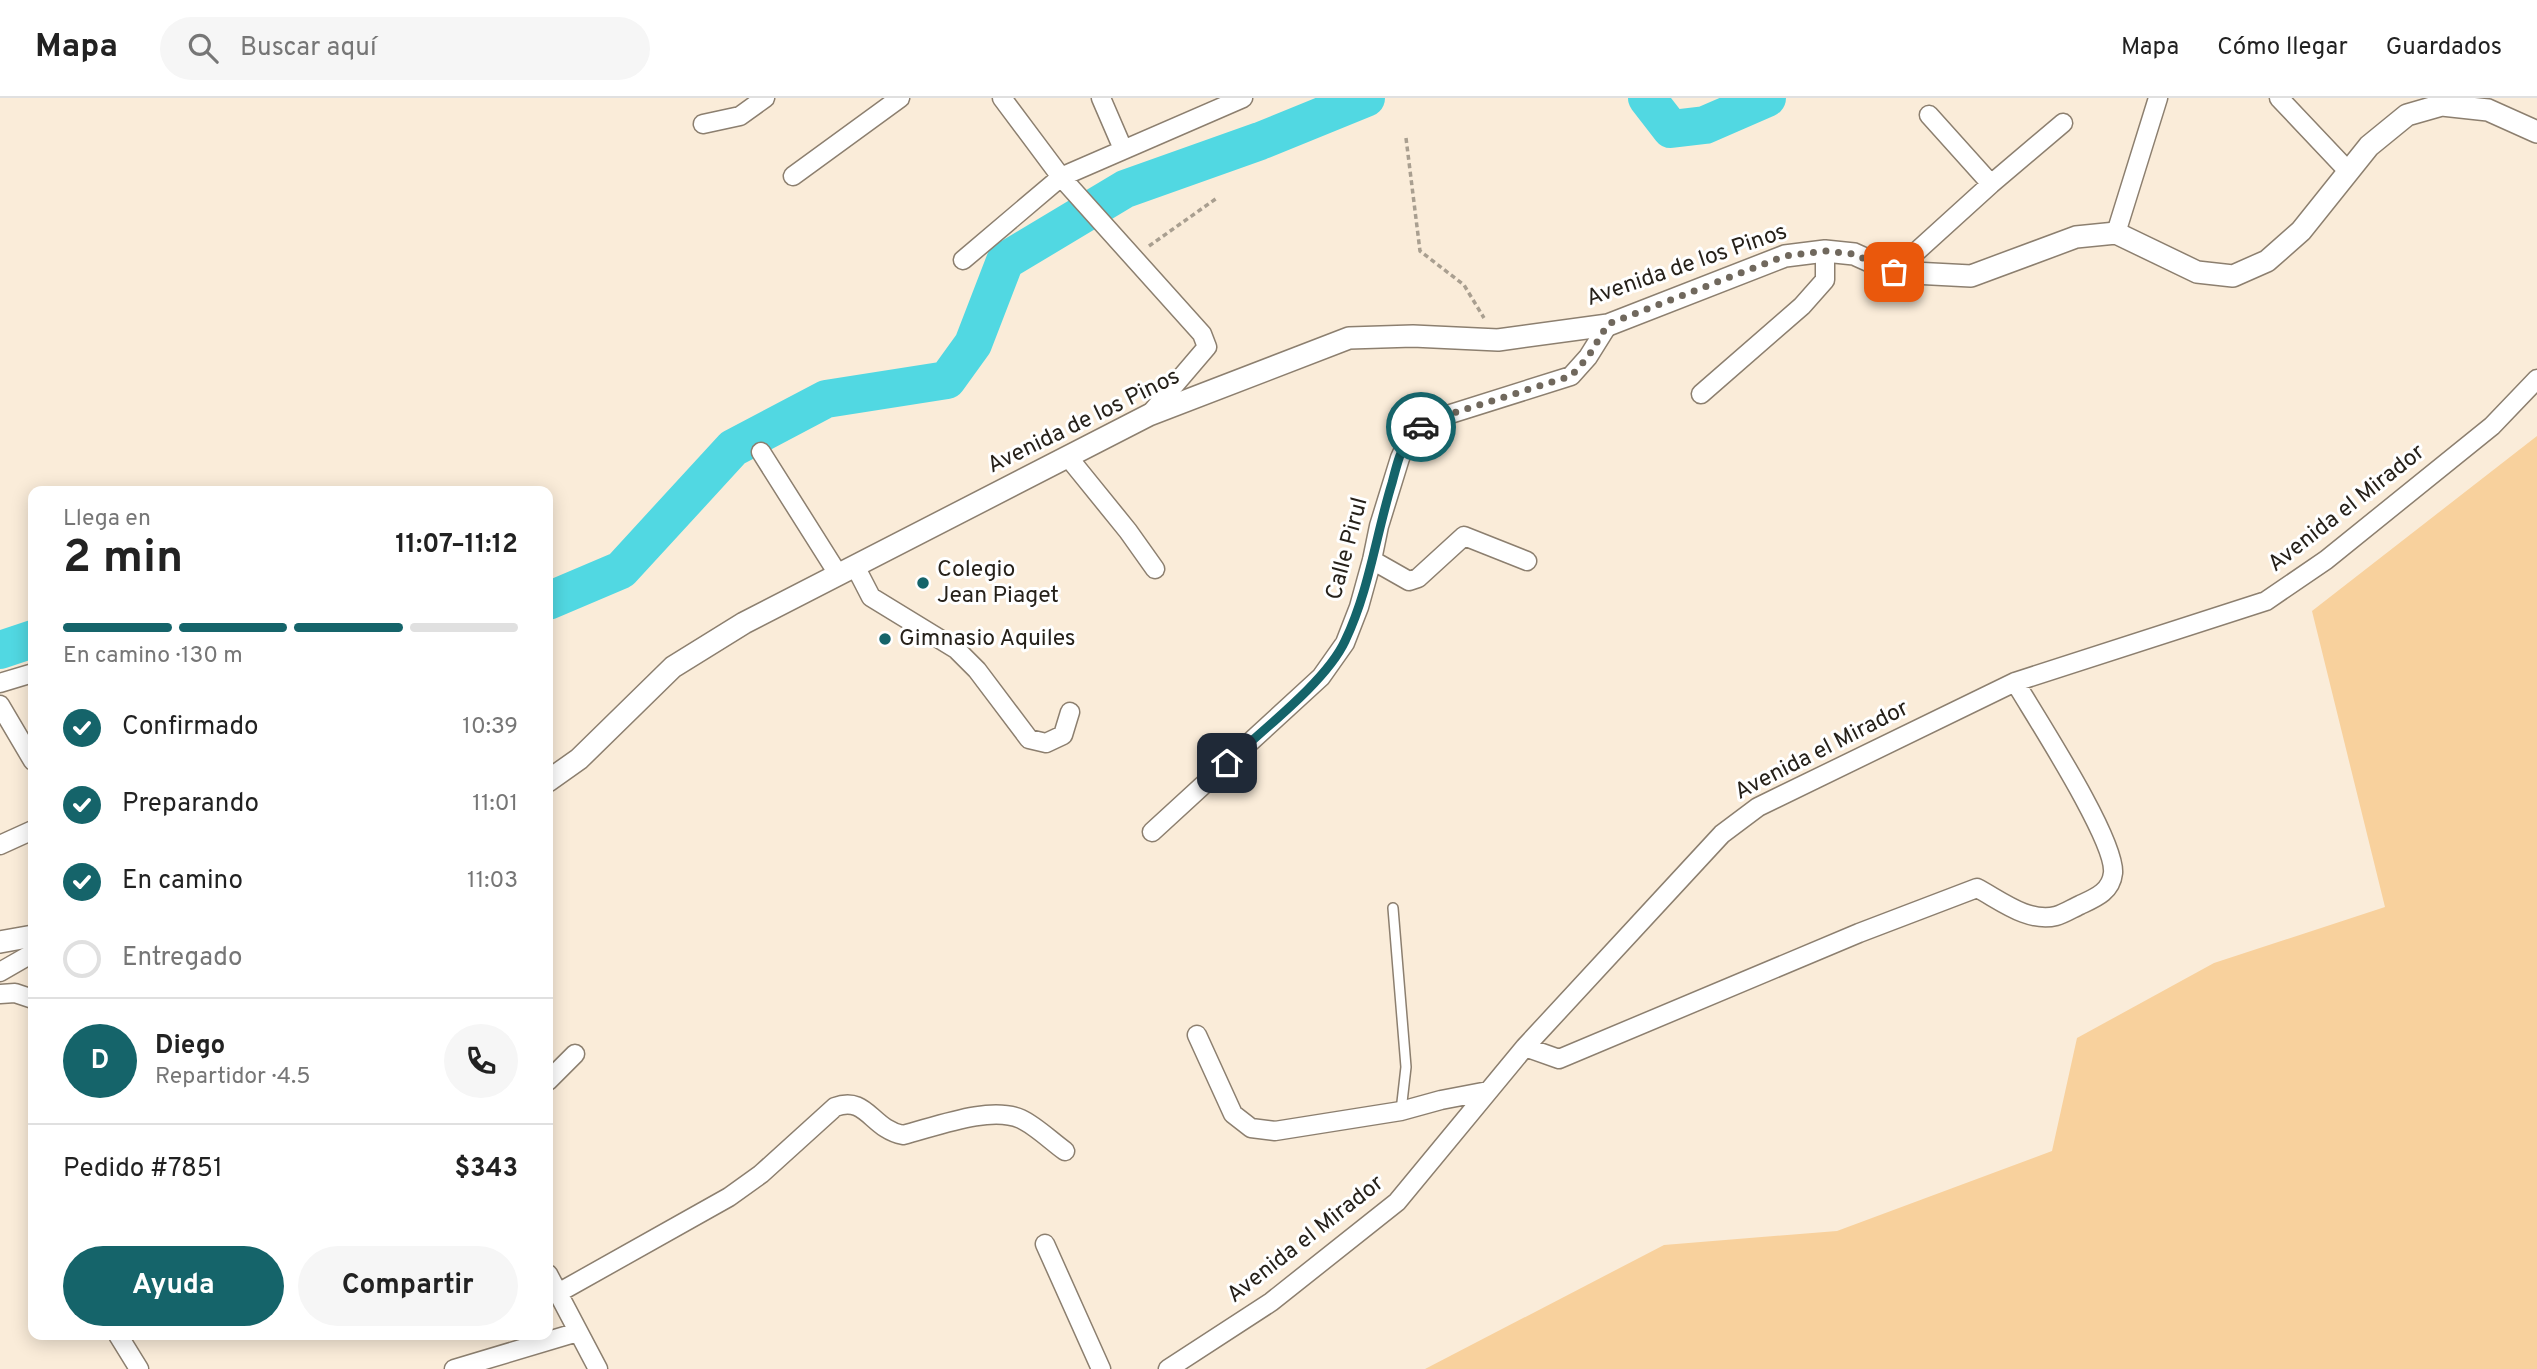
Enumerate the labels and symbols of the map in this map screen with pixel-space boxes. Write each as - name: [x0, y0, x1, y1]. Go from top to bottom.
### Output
- street label: Avenida de los Pinos: [1583, 218, 1791, 314]
- pin: [1864, 242, 1924, 302]
- street label: Avenida de los Pinos: [983, 363, 1185, 481]
- courier: [1386, 392, 1456, 462]
- street label: Avenida el Mirador: [2263, 439, 2431, 579]
- street label: Calle Pirul: [1320, 495, 1376, 603]
- place label: Colegio Jean Piaget: [937, 556, 1059, 611]
- marker: Colegio Jean Piaget: [915, 575, 931, 591]
- place label: Gimnasio Aquiles: [899, 625, 1076, 654]
- marker: Gimnasio Aquiles: [877, 631, 893, 647]
- street label: Avenida el Mirador: [1730, 695, 1914, 807]
- pin: [1197, 733, 1257, 793]
- street label: Avenida el Mirador: [1222, 1170, 1390, 1310]

